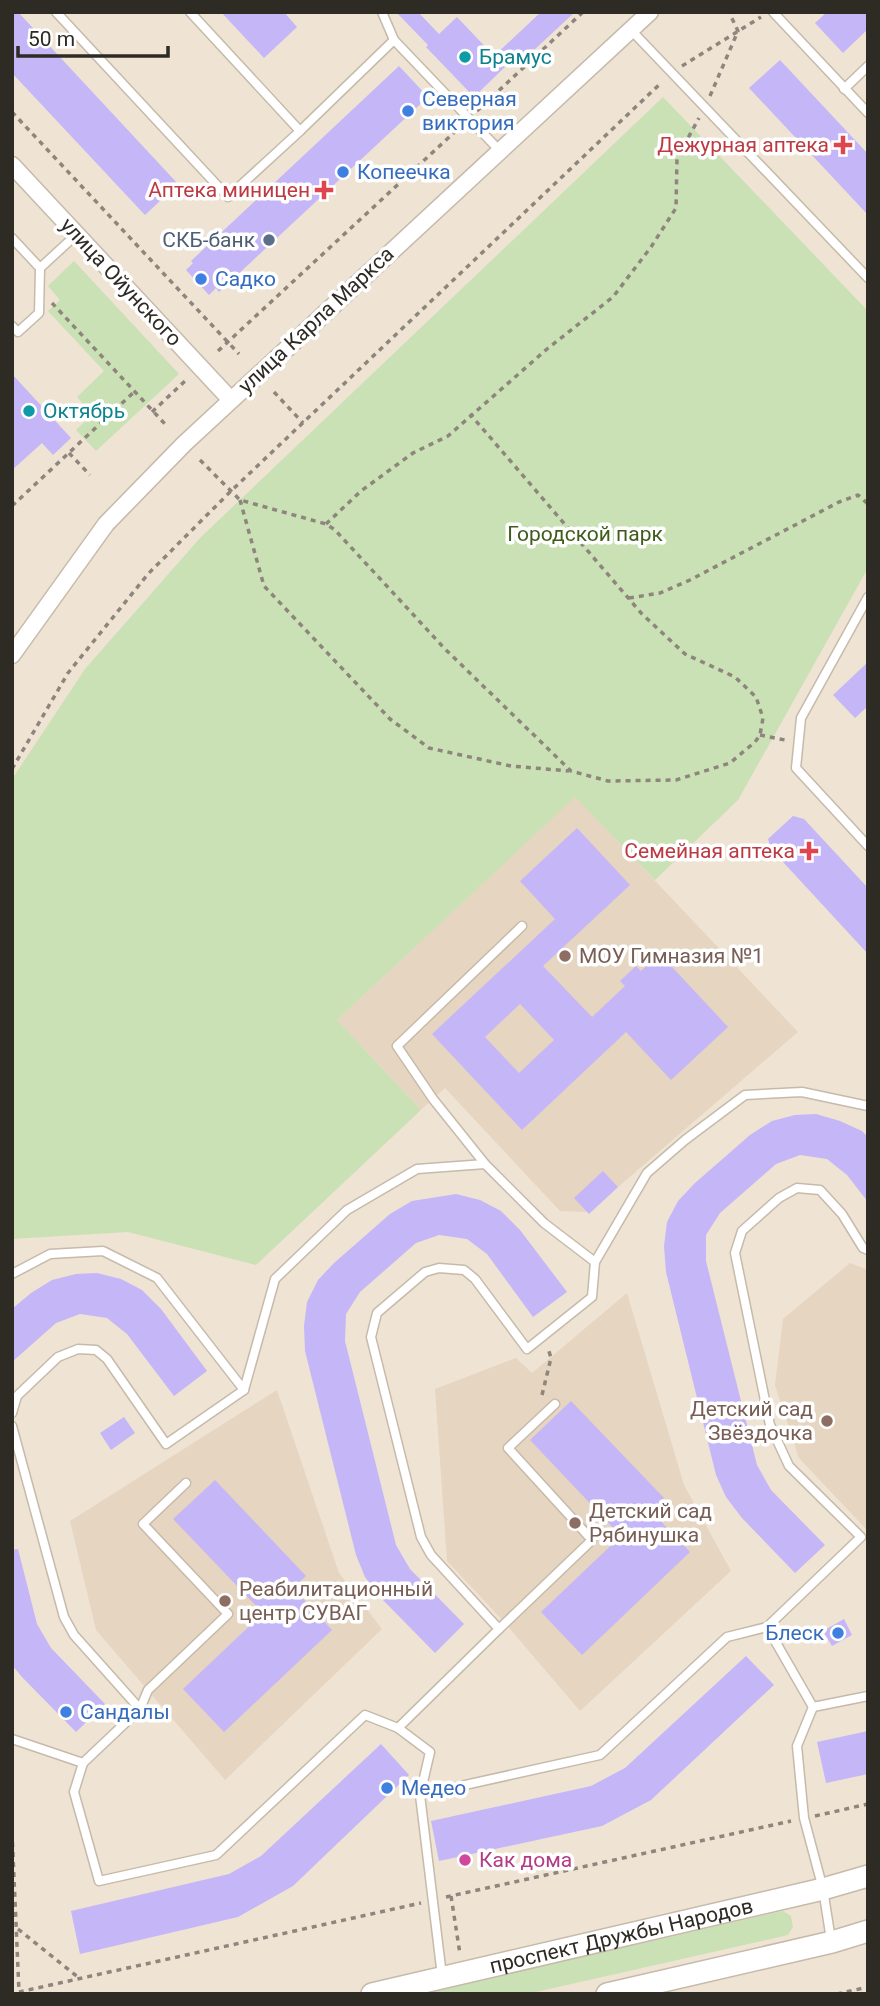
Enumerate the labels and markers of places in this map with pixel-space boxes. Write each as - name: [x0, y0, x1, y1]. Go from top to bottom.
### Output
- place label: Брамус: [479, 45, 552, 69]
- marker: Брамус: [457, 49, 473, 65]
- place label: Северная виктория: [422, 87, 517, 135]
- marker: Северная виктория: [400, 103, 416, 119]
- place label: Дежурная аптека: [657, 133, 829, 157]
- marker: Дежурная аптека: [835, 137, 851, 153]
- place label: Копеечка: [357, 160, 451, 184]
- marker: Копеечка: [335, 164, 351, 180]
- place label: Аптека миницен: [148, 178, 310, 202]
- marker: Аптека миницен: [316, 182, 332, 198]
- place label: СКБ-банк: [162, 228, 256, 252]
- marker: СКБ-банк: [261, 232, 277, 248]
- place label: Садко: [215, 267, 276, 291]
- marker: Садко: [193, 271, 209, 287]
- place label: Октябрь: [43, 399, 125, 423]
- marker: Октябрь: [21, 403, 37, 419]
- place label: Семейная аптека: [624, 839, 795, 863]
- marker: Семейная аптека: [801, 843, 817, 859]
- place label: МОУ Гимназия №1: [579, 944, 764, 968]
- marker: МОУ Гимназия №1: [557, 948, 573, 964]
- place label: Детский сад Звёздочка: [690, 1397, 813, 1445]
- marker: Детский сад Звёздочка: [819, 1413, 835, 1429]
- place label: Детский сад Рябинушка: [589, 1499, 712, 1547]
- marker: Детский сад Рябинушка: [567, 1515, 583, 1531]
- place label: Реабилитационный центр СУВАГ: [239, 1577, 433, 1625]
- marker: Реабилитационный центр СУВАГ: [217, 1593, 233, 1609]
- place label: Блеск: [765, 1621, 825, 1645]
- marker: Блеск: [830, 1625, 846, 1641]
- place label: Сандалы: [80, 1700, 170, 1724]
- marker: Сандалы: [58, 1704, 74, 1720]
- place label: Медео: [401, 1776, 466, 1800]
- marker: Медео: [379, 1780, 395, 1796]
- place label: Как дома: [479, 1848, 572, 1872]
- marker: Как дома: [457, 1852, 473, 1868]

